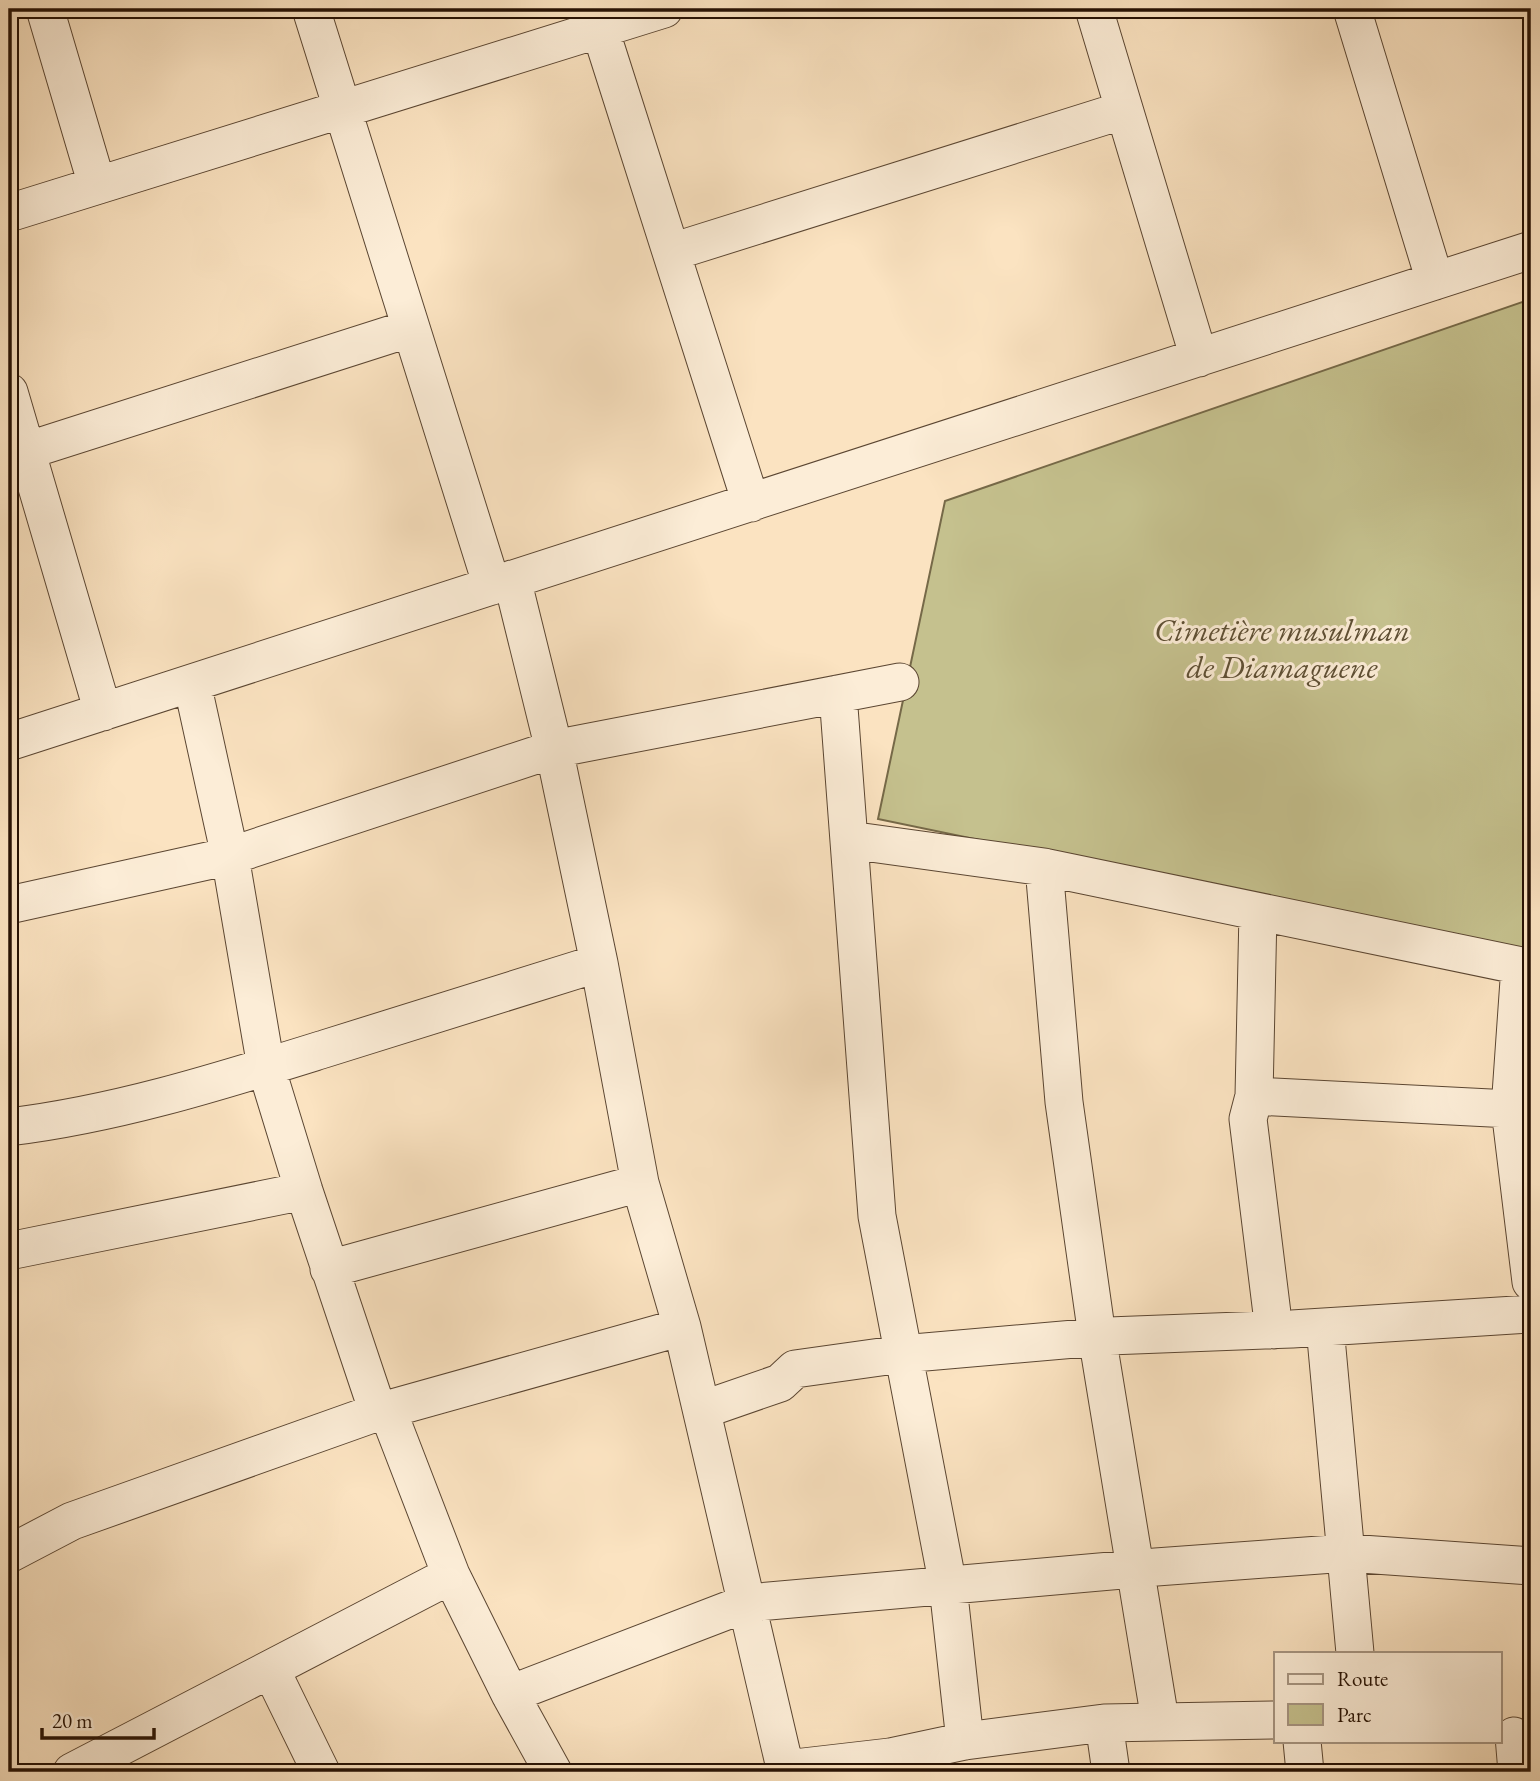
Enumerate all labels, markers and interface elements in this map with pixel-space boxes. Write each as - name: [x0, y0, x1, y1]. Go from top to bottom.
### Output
- park label: Cimetière musulman de Diamaguene: [1154, 609, 1410, 688]
- legend: [1274, 1652, 1502, 1742]
- text: Route: [1337, 1665, 1388, 1692]
- scale bar: [42, 1697, 154, 1741]
- text: Parc: [1337, 1701, 1371, 1728]
- text: 20 m: [52, 1707, 93, 1734]

